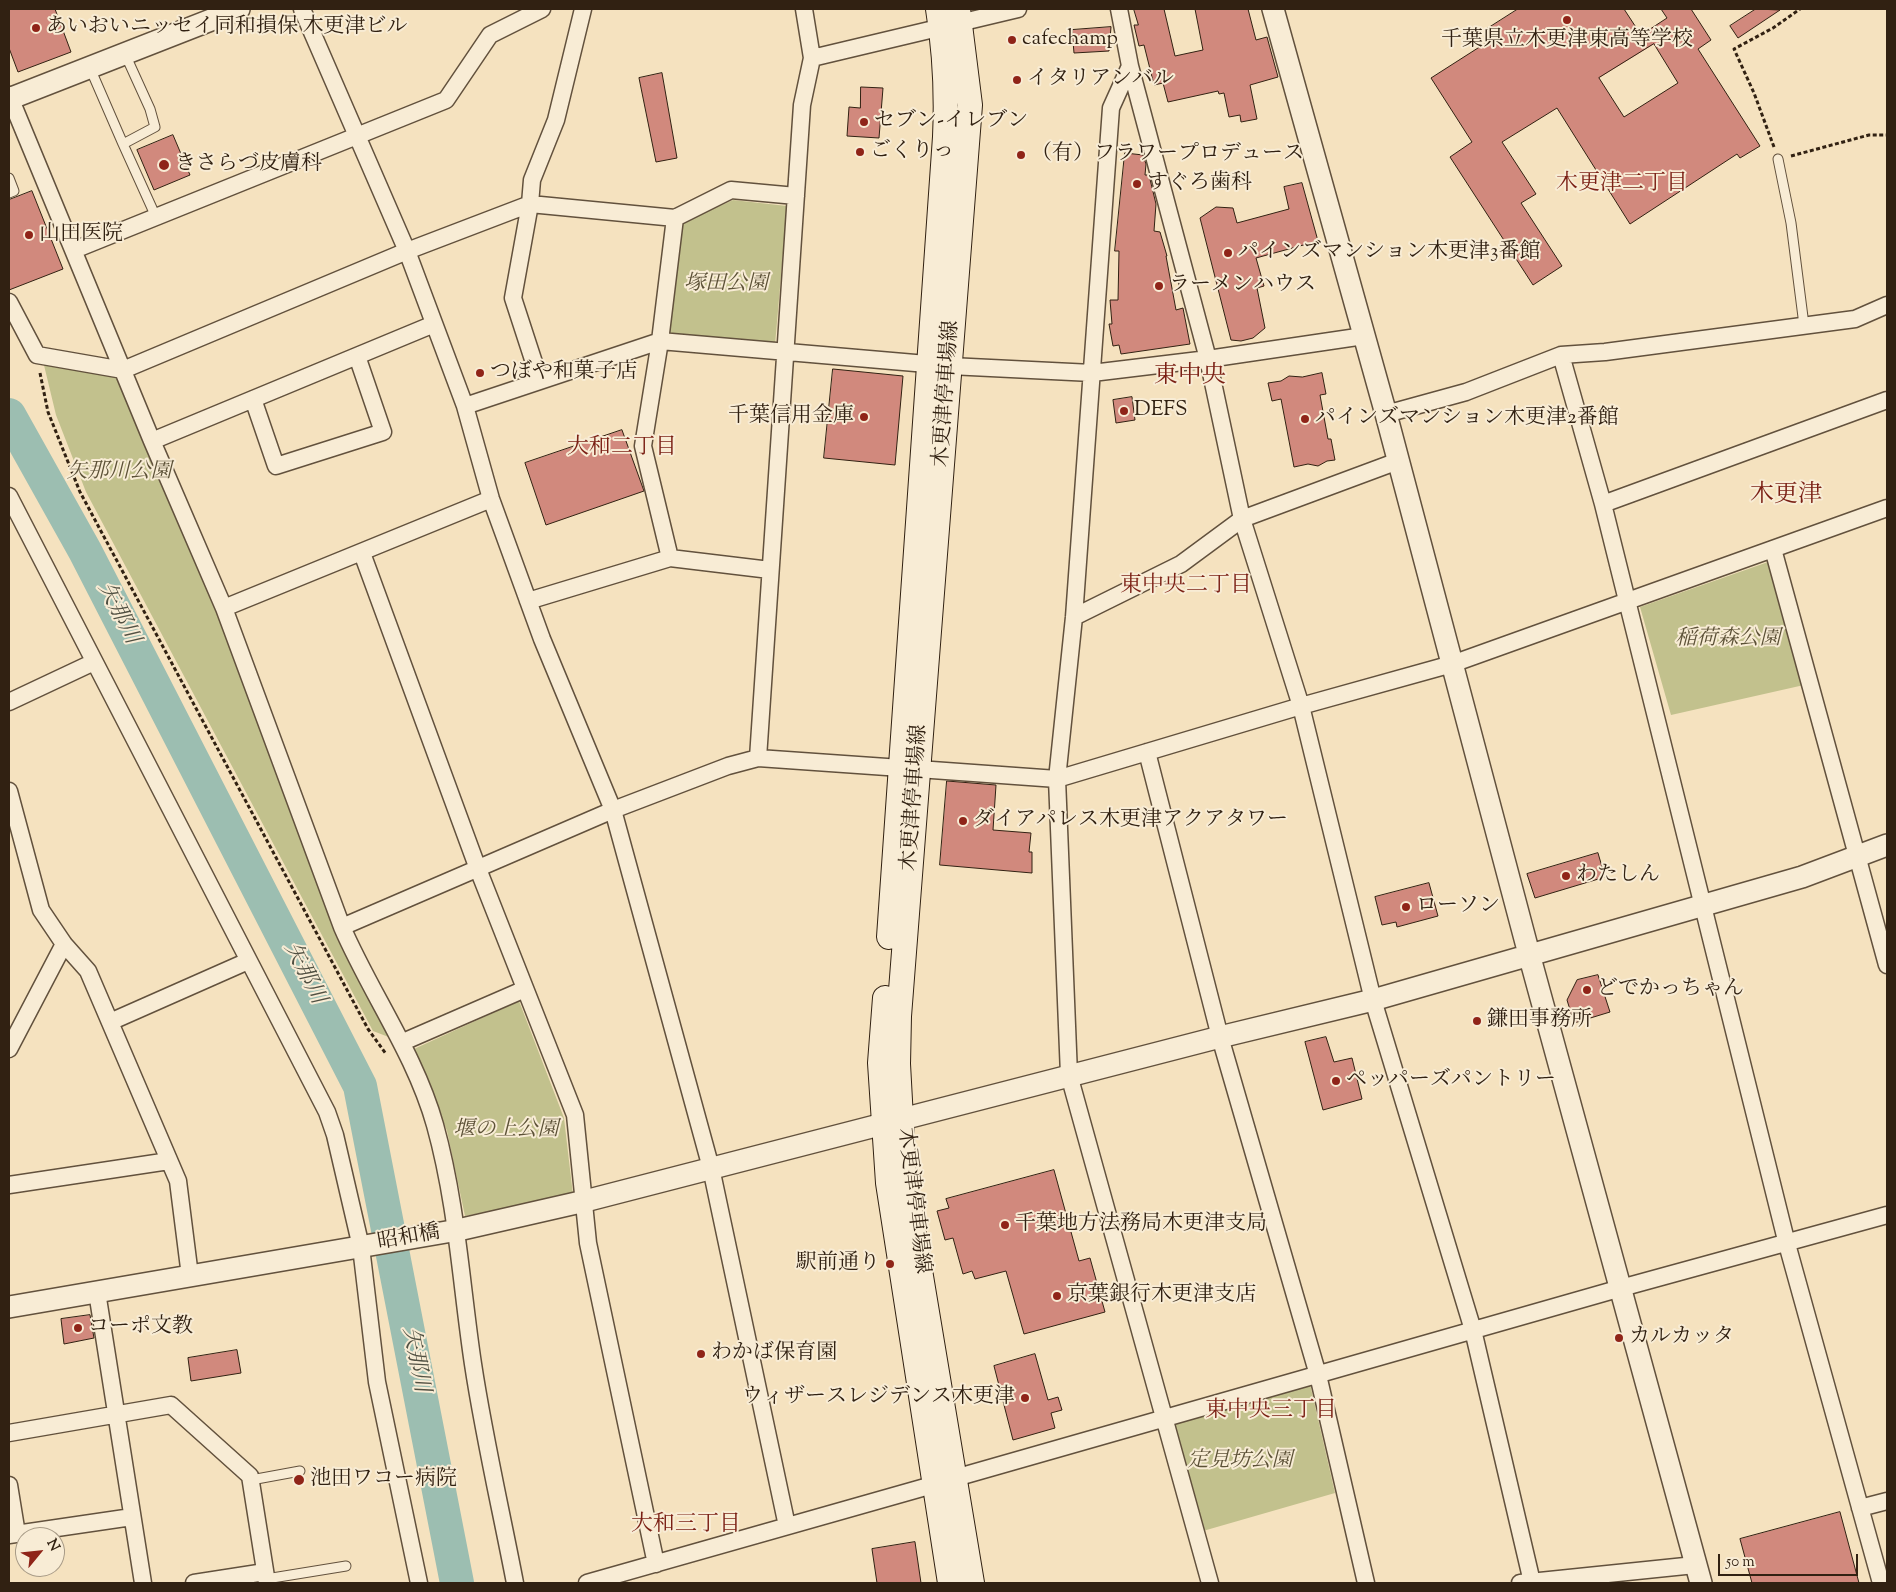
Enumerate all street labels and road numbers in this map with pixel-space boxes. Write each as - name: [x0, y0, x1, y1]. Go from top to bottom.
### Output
- street label: 木更津停車場線: [930, 320, 966, 468]
- street label: 木更津停車場線: [898, 724, 934, 872]
- street label: 木更津停車場線: [891, 1127, 933, 1275]
- street label: 昭和橋: [376, 1221, 442, 1257]

